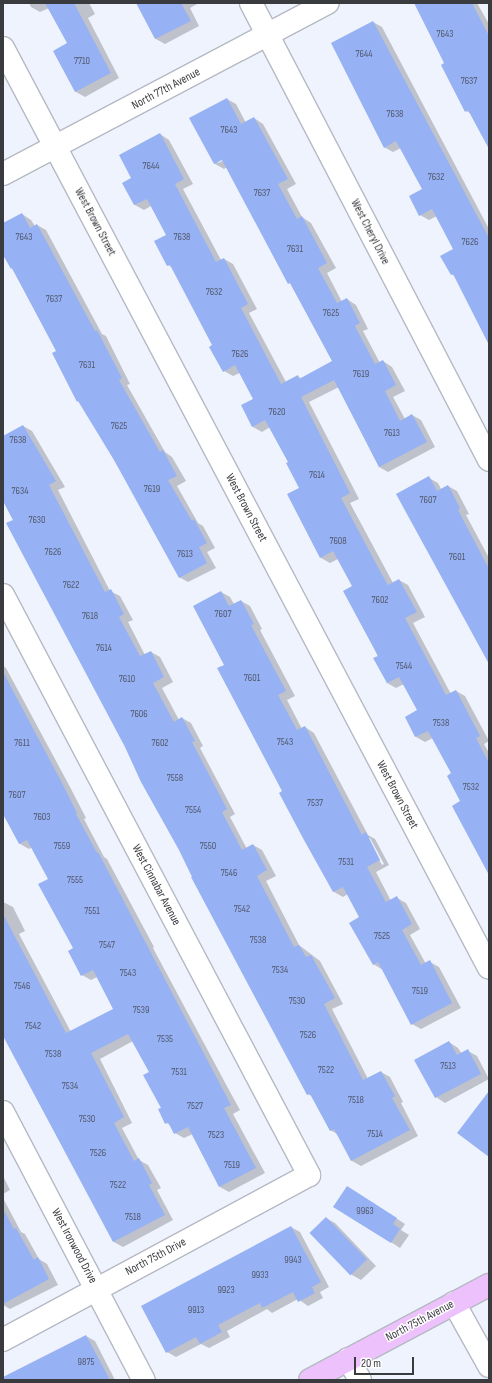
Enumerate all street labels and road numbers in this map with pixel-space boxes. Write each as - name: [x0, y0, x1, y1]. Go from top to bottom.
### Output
- street label: North 77th Avenue: [129, 65, 203, 113]
- street label: West Brown Street: [71, 186, 119, 258]
- street label: West Cheryl Drive: [347, 197, 393, 267]
- street label: West Brown Street: [222, 472, 270, 544]
- street label: West Brown Street: [373, 759, 421, 831]
- street label: West Cinnabar Avenue: [129, 842, 183, 928]
- street label: West Ironwood Drive: [48, 1206, 100, 1286]
- street label: North 75th Drive: [123, 1235, 189, 1279]
- street label: North 75th Avenue: [383, 1297, 457, 1345]

